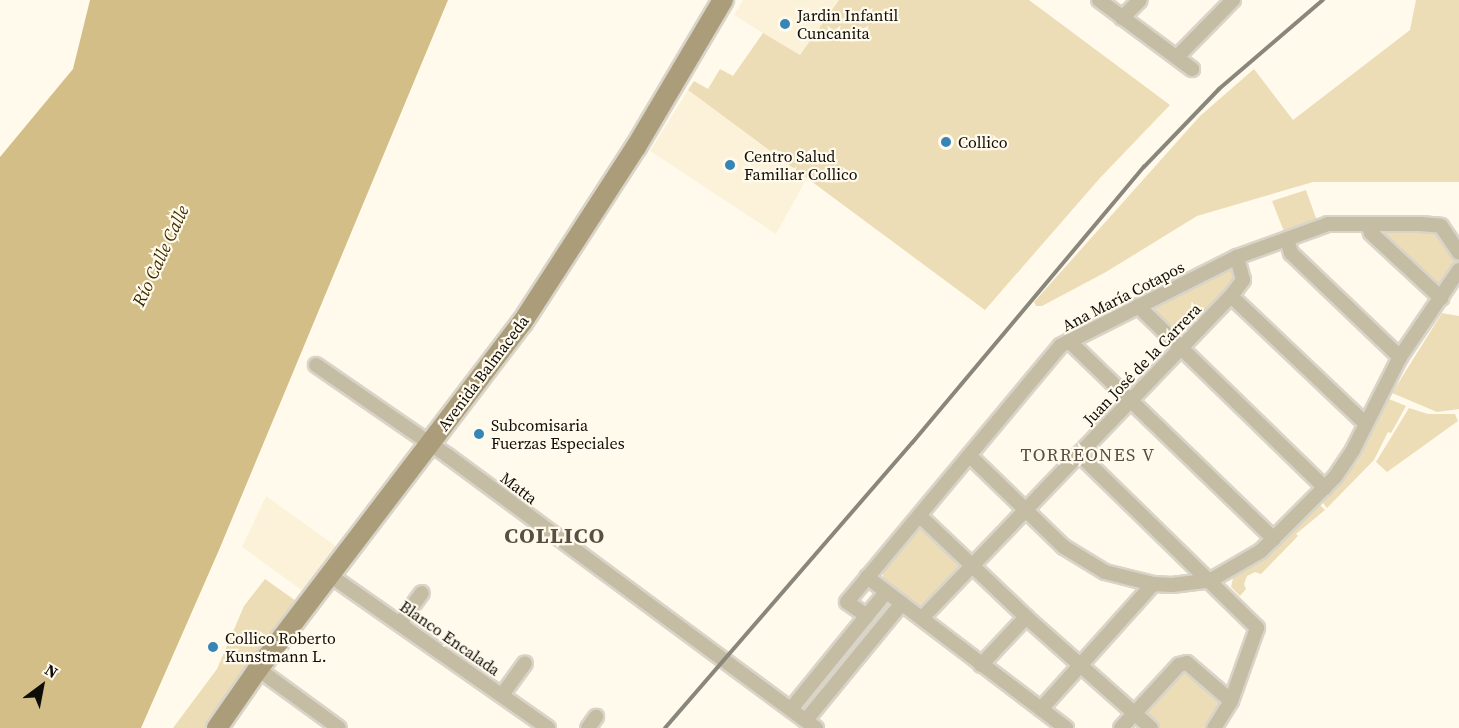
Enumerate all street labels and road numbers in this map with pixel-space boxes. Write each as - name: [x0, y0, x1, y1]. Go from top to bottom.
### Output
- street label: Ana María Cotapos: [1059, 257, 1187, 335]
- street label: Juan José de la Carrera: [1079, 299, 1205, 429]
- street label: Avenida Balmaceda: [433, 312, 533, 434]
- street label: Matta: [497, 468, 541, 508]
- street label: Blanco Encalada: [396, 596, 504, 680]

